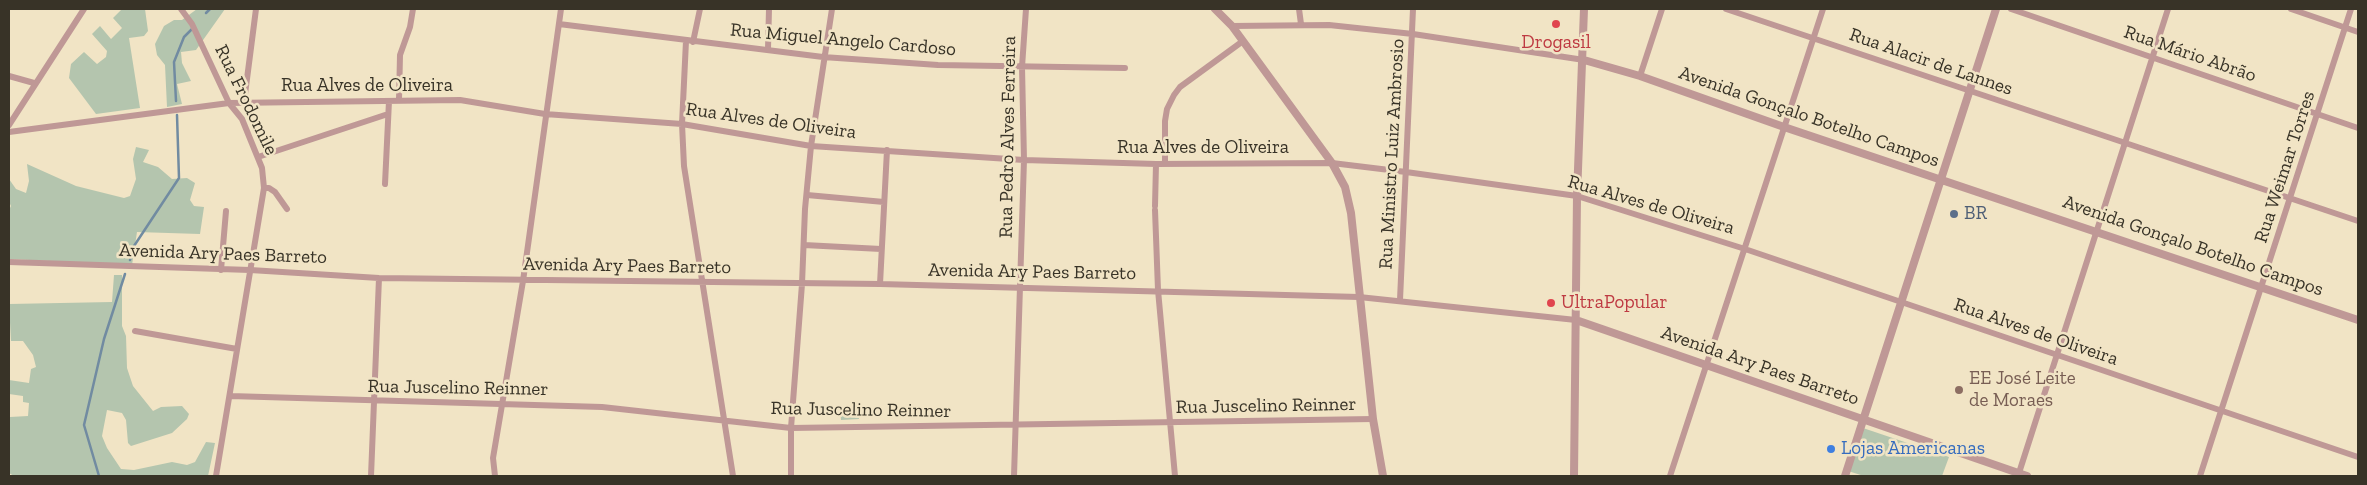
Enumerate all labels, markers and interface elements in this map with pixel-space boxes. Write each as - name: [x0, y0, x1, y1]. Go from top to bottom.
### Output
- marker: Drogasil: [1550, 18, 1562, 30]
- street label: Rua Miguel Angelo Cardoso: [729, 19, 957, 61]
- street label: Rua Mário Abrão: [2121, 21, 2259, 87]
- street label: Rua Alacir de Lannes: [1846, 23, 2016, 101]
- place label: Drogasil: [1521, 32, 1591, 54]
- street label: Rua Pedro Alves Ferreira: [995, 36, 1021, 238]
- street label: Rua Ministro Luiz Ambrosio: [1375, 38, 1409, 270]
- street label: Rua Frodomile: [209, 41, 283, 159]
- street label: Avenida Gonçalo Botelho Campos: [1676, 62, 1942, 172]
- street label: Rua Alves de Oliveira: [281, 75, 453, 97]
- street label: Rua Weimar Torres: [2250, 88, 2320, 246]
- street label: Rua Alves de Oliveira: [684, 98, 858, 144]
- street label: Rua Alves de Oliveira: [1117, 137, 1289, 159]
- street label: Rua Alves de Oliveira: [1565, 170, 1737, 240]
- street label: Avenida Gonçalo Botelho Campos: [2060, 191, 2326, 301]
- place label: BR: [1964, 203, 1987, 225]
- marker: BR: [1948, 208, 1960, 220]
- street label: Avenida Ary Paes Barreto: [119, 239, 327, 269]
- street label: Avenida Ary Paes Barreto: [523, 253, 731, 279]
- street label: Avenida Ary Paes Barreto: [928, 259, 1136, 285]
- place label: UltraPopular: [1561, 292, 1667, 314]
- street label: Rua Alves de Oliveira: [1951, 293, 2121, 371]
- marker: UltraPopular: [1545, 297, 1557, 309]
- street label: Avenida Ary Paes Barreto: [1658, 321, 1862, 411]
- place label: EE José Leite de Moraes: [1969, 368, 2076, 412]
- street label: Rua Juscelino Reinner: [368, 375, 548, 401]
- marker: EE José Leite de Moraes: [1953, 384, 1965, 396]
- street label: Rua Juscelino Reinner: [1176, 393, 1356, 419]
- street label: Rua Juscelino Reinner: [771, 397, 951, 423]
- place label: Lojas Americanas: [1841, 438, 1985, 460]
- marker: Lojas Americanas: [1825, 443, 1837, 455]

